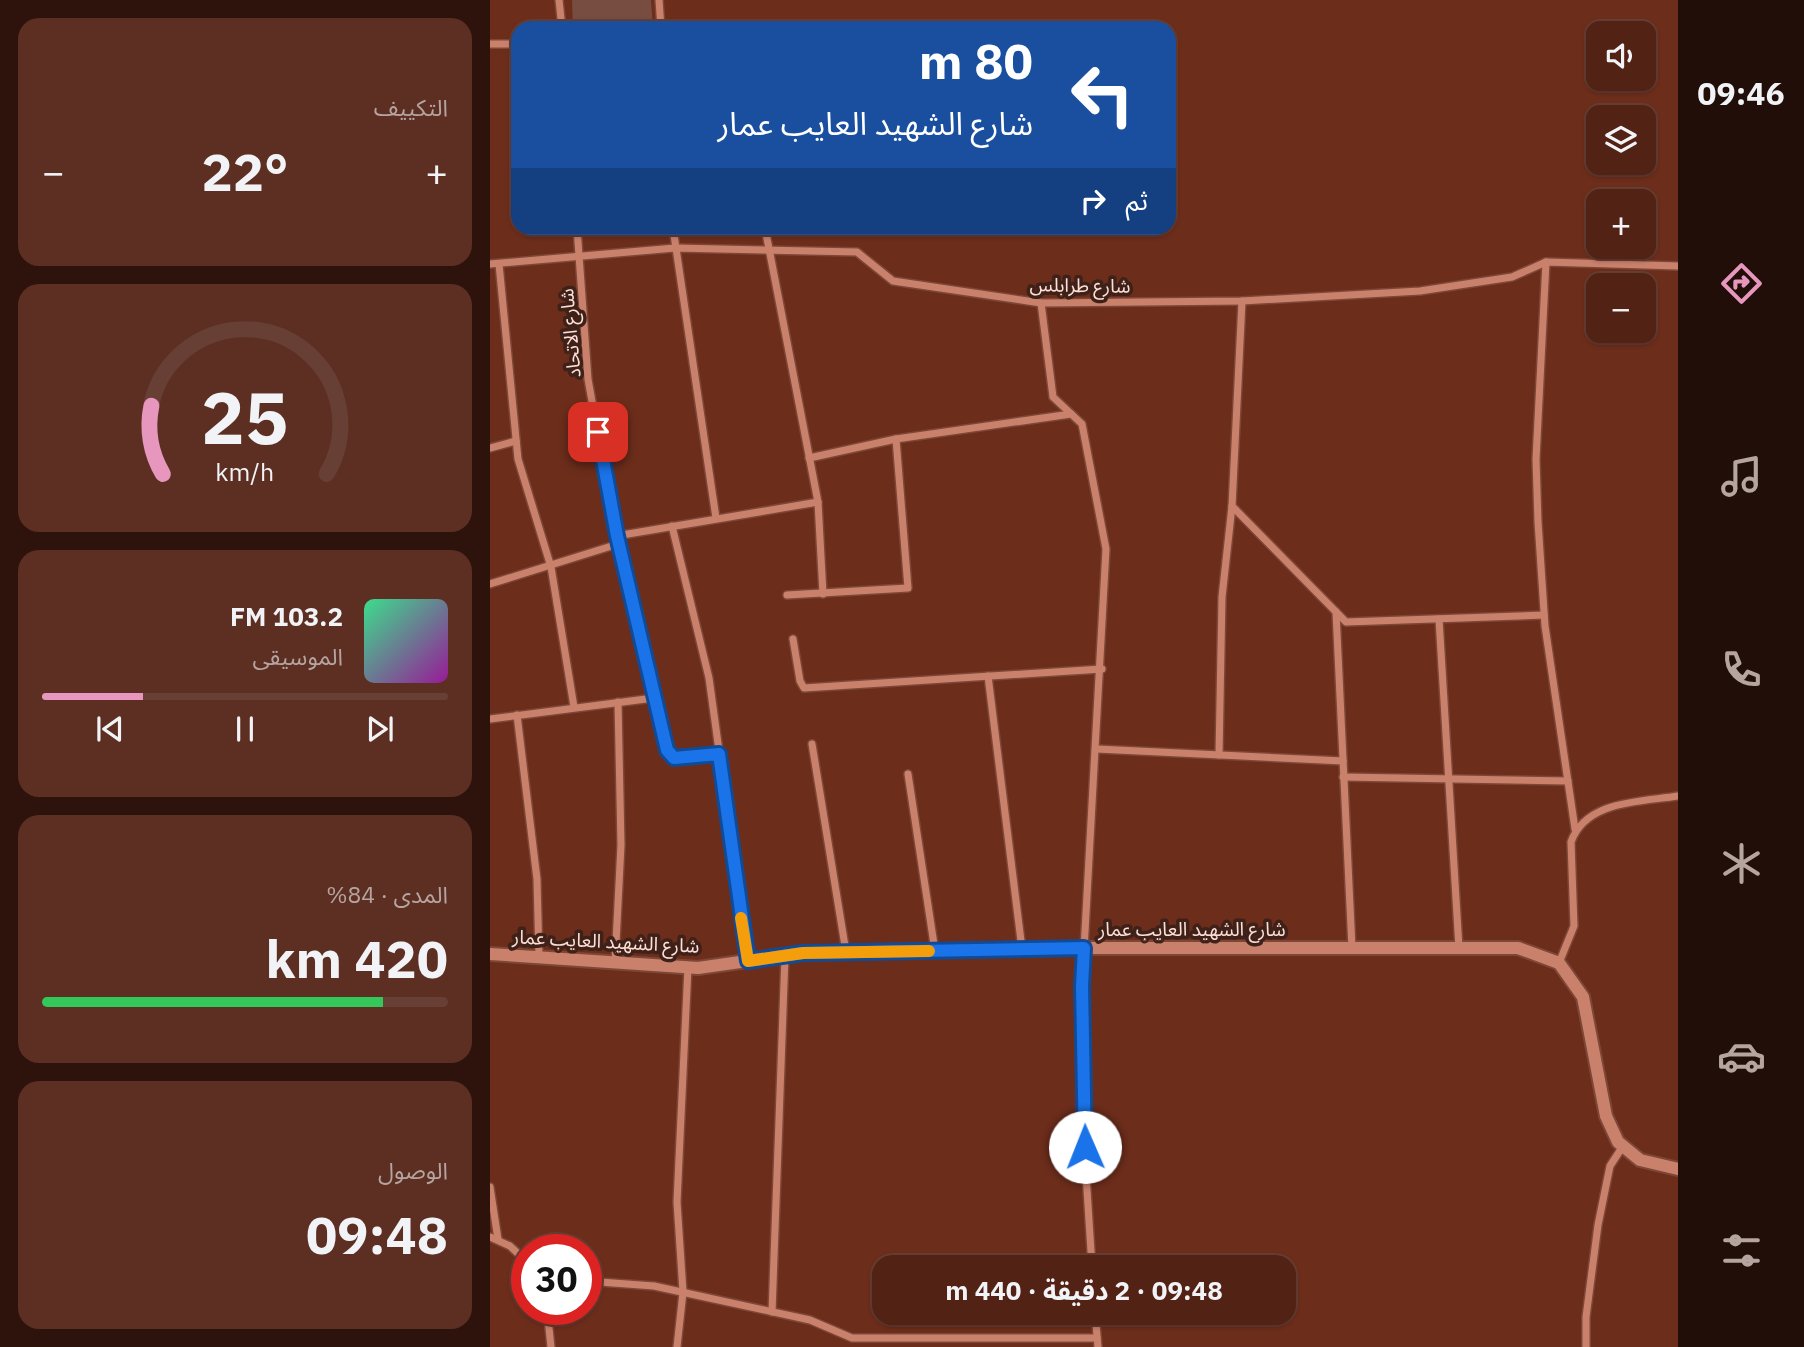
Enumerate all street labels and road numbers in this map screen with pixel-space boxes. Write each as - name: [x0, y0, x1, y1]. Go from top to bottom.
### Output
- street label: شارع طرابلس: [1029, 272, 1131, 300]
- street label: شارع الاتحاد: [554, 287, 588, 379]
- street label: شارع الشهيد العايب عمار: [1097, 917, 1286, 943]
- street label: شارع الشهيد العايب عمار: [511, 924, 700, 960]

